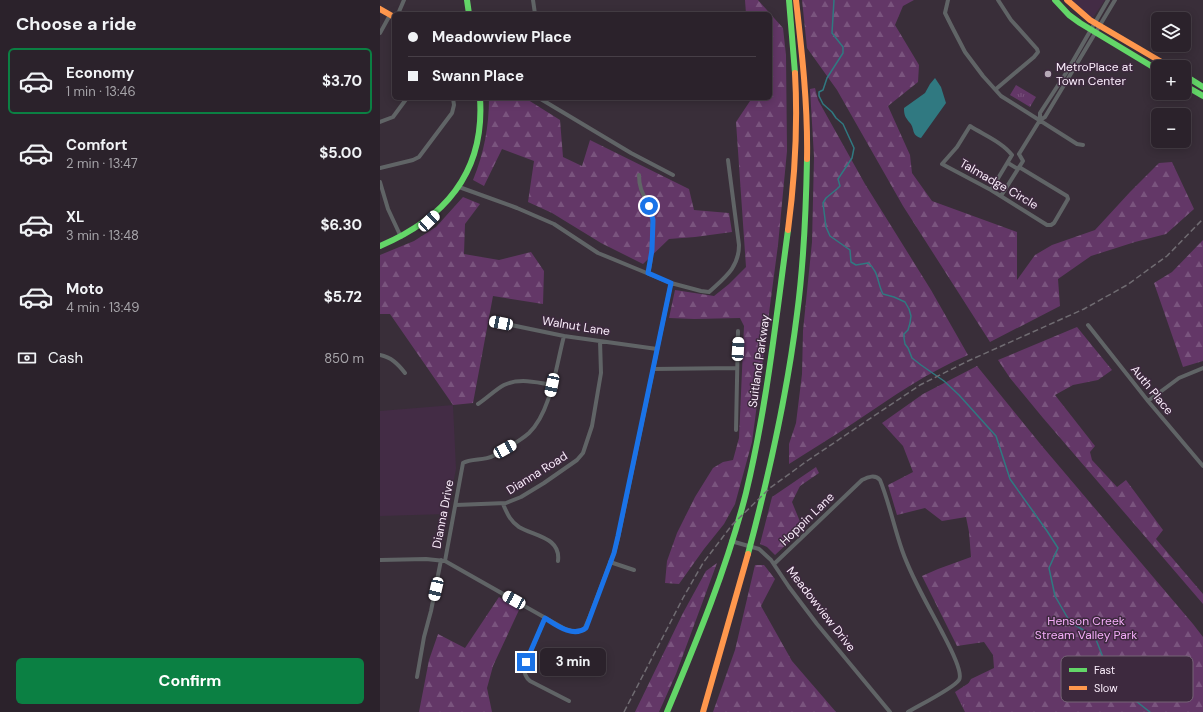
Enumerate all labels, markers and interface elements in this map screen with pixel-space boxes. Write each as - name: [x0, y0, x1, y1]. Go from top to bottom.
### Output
- text: Choose a ride: [16, 12, 137, 36]
- map controls: [1151, 12, 1191, 148]
- button: layers: [1151, 12, 1191, 52]
- text: Meadowview Place: [432, 27, 571, 47]
- place label: MetroPlace at Town Center: [1056, 59, 1133, 89]
- button: +: [1151, 60, 1191, 100]
- icon: car: [18, 63, 54, 99]
- text: Economy: [66, 63, 134, 83]
- text: Swann Place: [432, 66, 524, 86]
- marker: MetroPlace at Town Center: [1043, 69, 1053, 79]
- text: $3.70: [322, 71, 362, 91]
- text: 1 min · 13:46: [66, 83, 136, 100]
- button: −: [1151, 108, 1191, 148]
- icon: car: [18, 135, 54, 171]
- text: Comfort: [66, 135, 127, 155]
- text: $5.00: [319, 143, 362, 163]
- text: 2 min · 13:47: [66, 155, 138, 172]
- street label: Talmadge Circle: [957, 155, 1041, 213]
- route start: [640, 197, 658, 215]
- icon: car: [18, 207, 54, 243]
- text: XL: [66, 207, 84, 227]
- car: [416, 208, 442, 234]
- text: $6.30: [321, 215, 362, 235]
- text: 3 min · 13:48: [66, 227, 139, 244]
- icon: car: [18, 279, 54, 315]
- text: Moto: [66, 279, 104, 299]
- text: $5.72: [324, 287, 362, 307]
- text: 4 min · 13:49: [66, 299, 139, 316]
- street label: Walnut Lane: [541, 313, 611, 339]
- street label: Suitland Parkway: [745, 313, 774, 409]
- car: [488, 315, 514, 331]
- car: [731, 337, 745, 361]
- icon: cash: [16, 347, 38, 369]
- text: Cash: [48, 348, 83, 368]
- text: 850 m: [324, 350, 364, 367]
- street label: Auth Place: [1127, 362, 1177, 418]
- car: [544, 372, 560, 398]
- car: [492, 438, 518, 460]
- street label: Dianna Road: [503, 448, 571, 498]
- street label: Dianna Drive: [429, 478, 458, 550]
- street label: Hoppin Lane: [776, 489, 838, 549]
- street label: Meadowview Drive: [783, 563, 859, 655]
- car: [427, 576, 445, 602]
- car: [501, 589, 527, 611]
- park label: Henson Creek Stream Valley Park: [1035, 613, 1137, 643]
- callout: 3 min: [540, 648, 606, 676]
- route end: [517, 653, 535, 671]
- text: 3 min: [556, 653, 590, 670]
- legend: [1061, 656, 1193, 702]
- button: Confirm: [16, 658, 364, 704]
- text: Fast: [1094, 663, 1115, 677]
- text: Slow: [1094, 681, 1118, 695]

